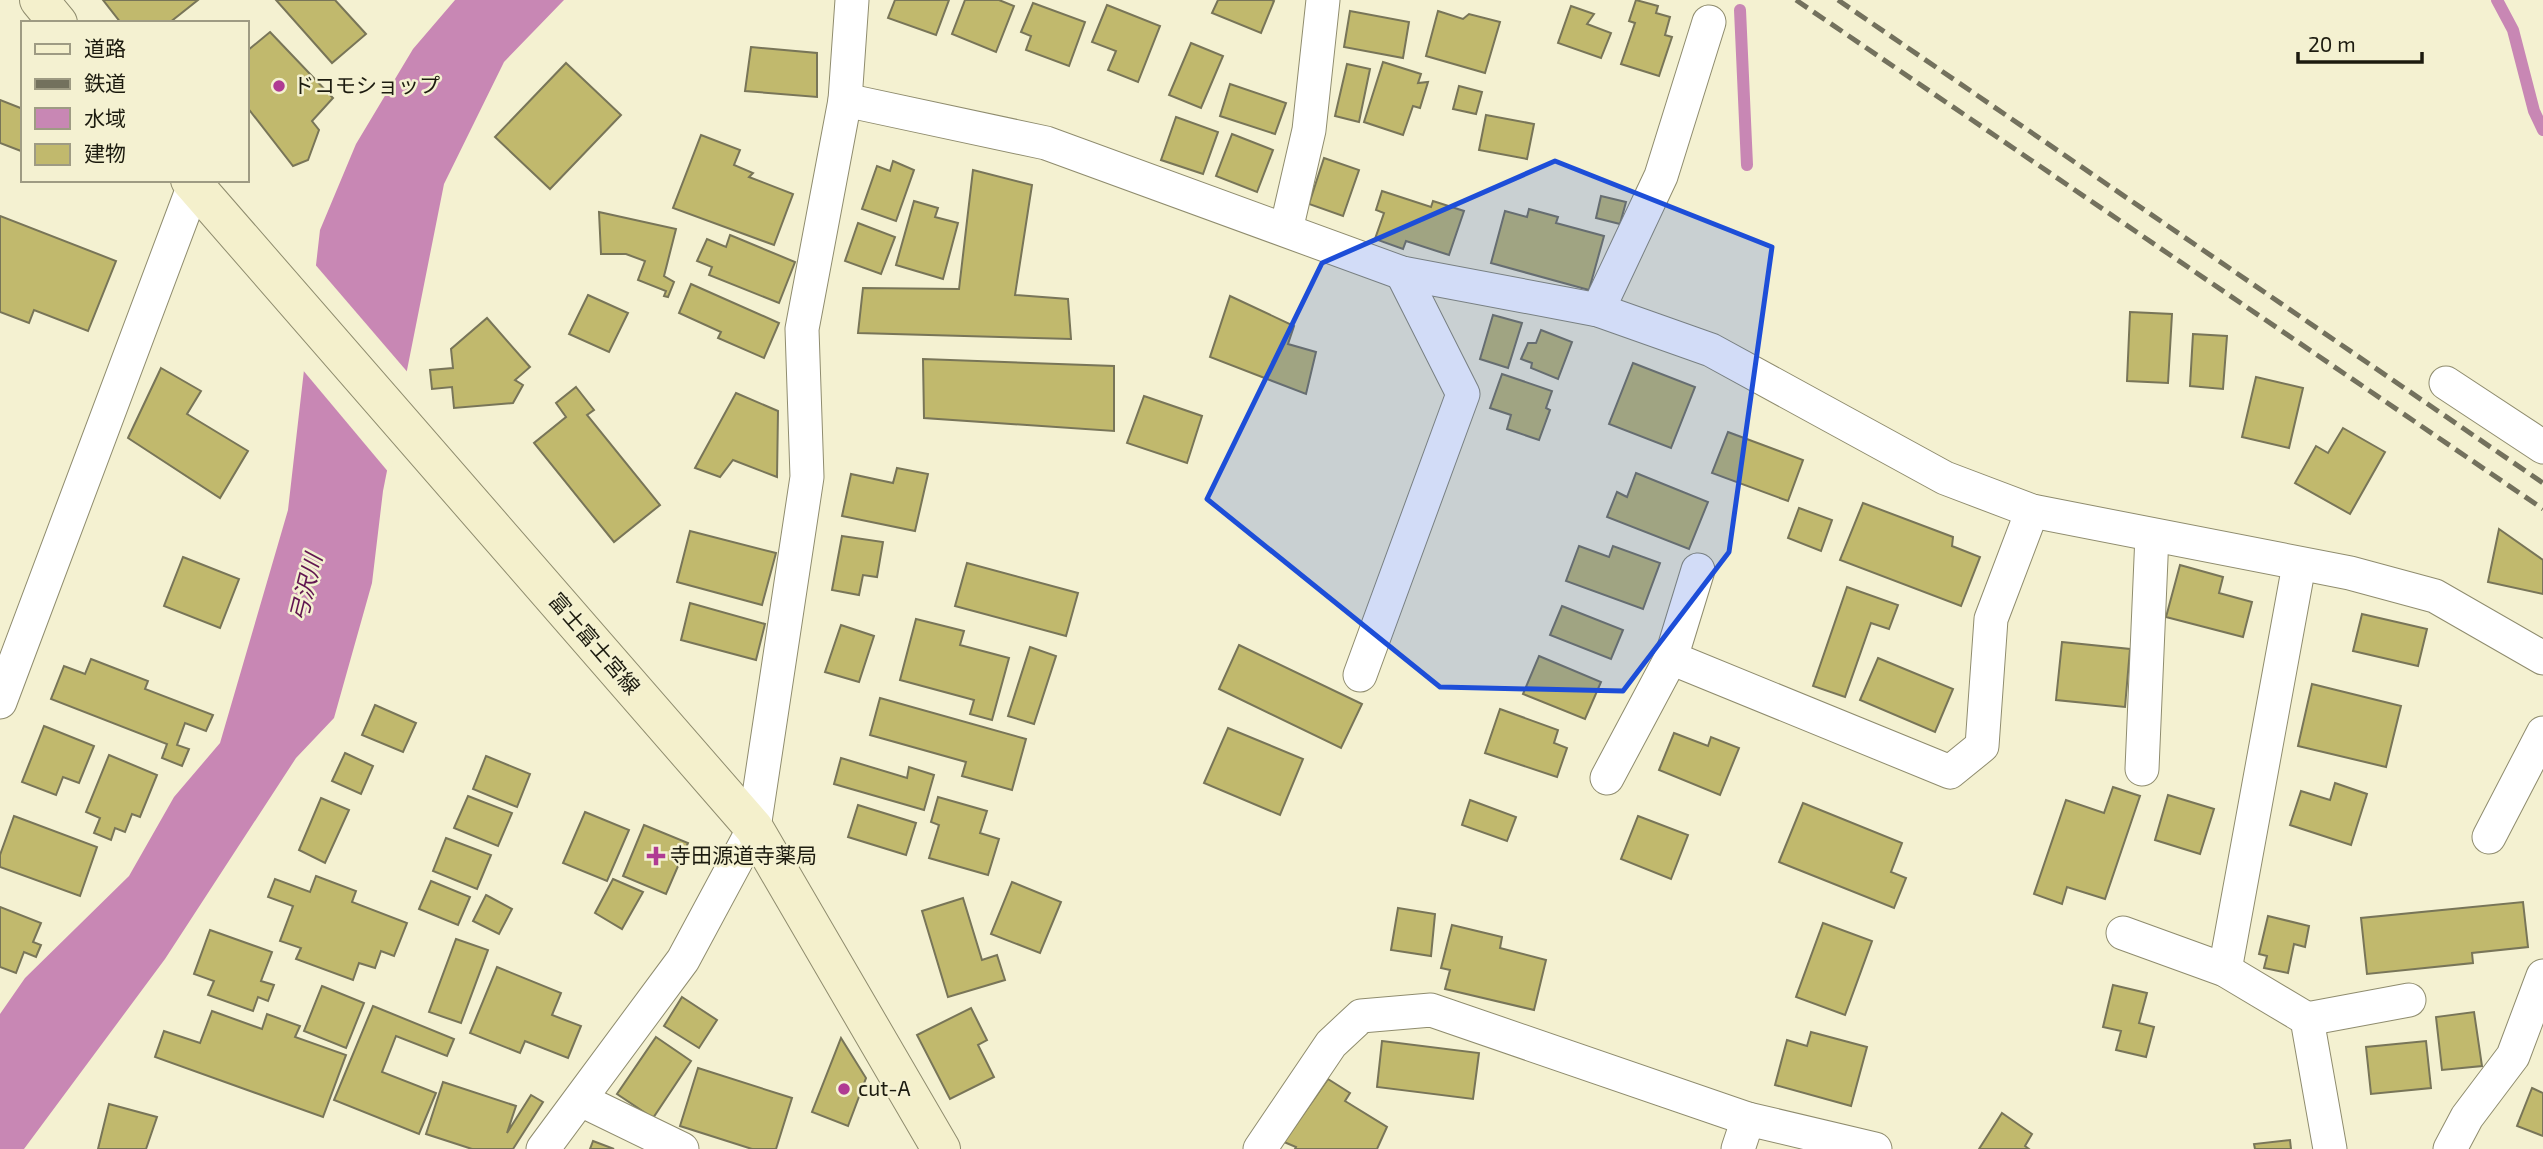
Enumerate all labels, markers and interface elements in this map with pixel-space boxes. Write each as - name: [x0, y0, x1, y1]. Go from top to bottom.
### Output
- legend: [21, 21, 248, 182]
- scale bar: [2298, 21, 2422, 65]
- text: 20 m: [2308, 31, 2356, 56]
- text: 道路: [84, 35, 126, 60]
- text: 鉄道: [84, 70, 126, 95]
- place label: ドコモショップ: [293, 72, 440, 97]
- marker: ドコモショップ: [271, 78, 287, 94]
- text: 水域: [84, 105, 126, 130]
- text: 建物: [84, 140, 126, 165]
- water label: 弓沢川: [283, 548, 328, 625]
- street label: 富士富士宮線: [544, 587, 646, 699]
- place label: 寺田源道寺薬局: [670, 842, 817, 867]
- marker: 寺田源道寺薬局: [648, 848, 664, 864]
- place label: cut-A: [858, 1075, 911, 1100]
- marker: cut-A: [836, 1081, 852, 1097]

